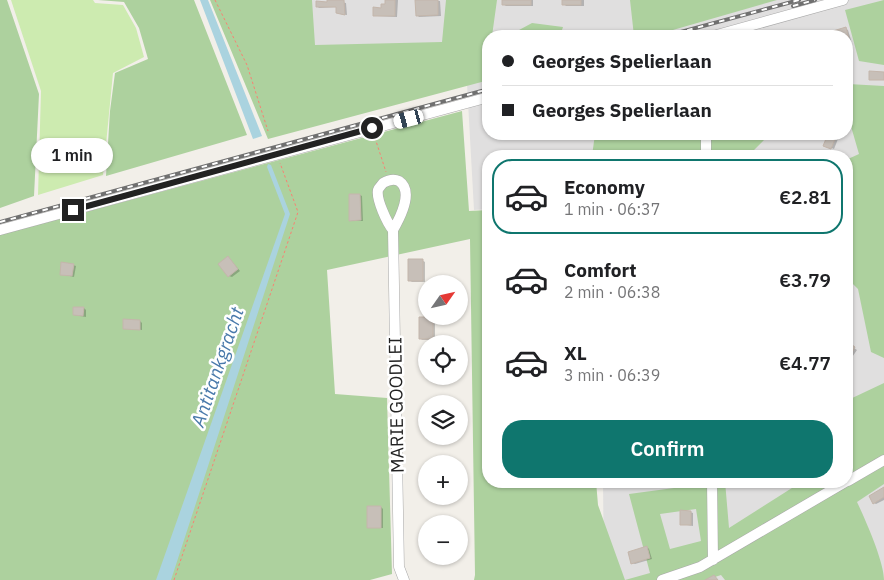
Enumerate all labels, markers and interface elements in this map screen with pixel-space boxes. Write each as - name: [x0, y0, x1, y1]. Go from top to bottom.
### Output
- text: Georges Spelierlaan: [532, 49, 712, 73]
- text: Georges Spelierlaan: [532, 98, 712, 122]
- car: [392, 108, 425, 130]
- route start: [361, 117, 383, 139]
- callout: 1 min: [32, 138, 114, 172]
- text: 1 min: [51, 145, 93, 165]
- icon: car: [504, 174, 549, 219]
- text: Economy: [564, 175, 645, 199]
- text: €2.81: [779, 185, 831, 209]
- route end: [62, 199, 84, 221]
- text: 1 min · 06:37: [564, 199, 660, 219]
- icon: car: [504, 257, 549, 302]
- text: Comfort: [564, 258, 637, 282]
- text: €3.79: [779, 268, 831, 292]
- north arrow: [418, 275, 468, 325]
- map controls: [418, 275, 468, 565]
- text: 2 min · 06:38: [564, 282, 660, 302]
- water label: Antitankgracht: [185, 303, 249, 431]
- button: locate: [418, 335, 468, 385]
- street label: MARIE GOODLEI: [383, 337, 409, 473]
- icon: car: [504, 340, 549, 385]
- text: XL: [564, 341, 587, 365]
- text: €4.77: [779, 351, 831, 375]
- text: 3 min · 06:39: [564, 365, 660, 385]
- button: layers: [418, 395, 468, 445]
- button: Confirm: [502, 420, 833, 478]
- button: +: [418, 455, 468, 505]
- button: −: [418, 515, 468, 565]

